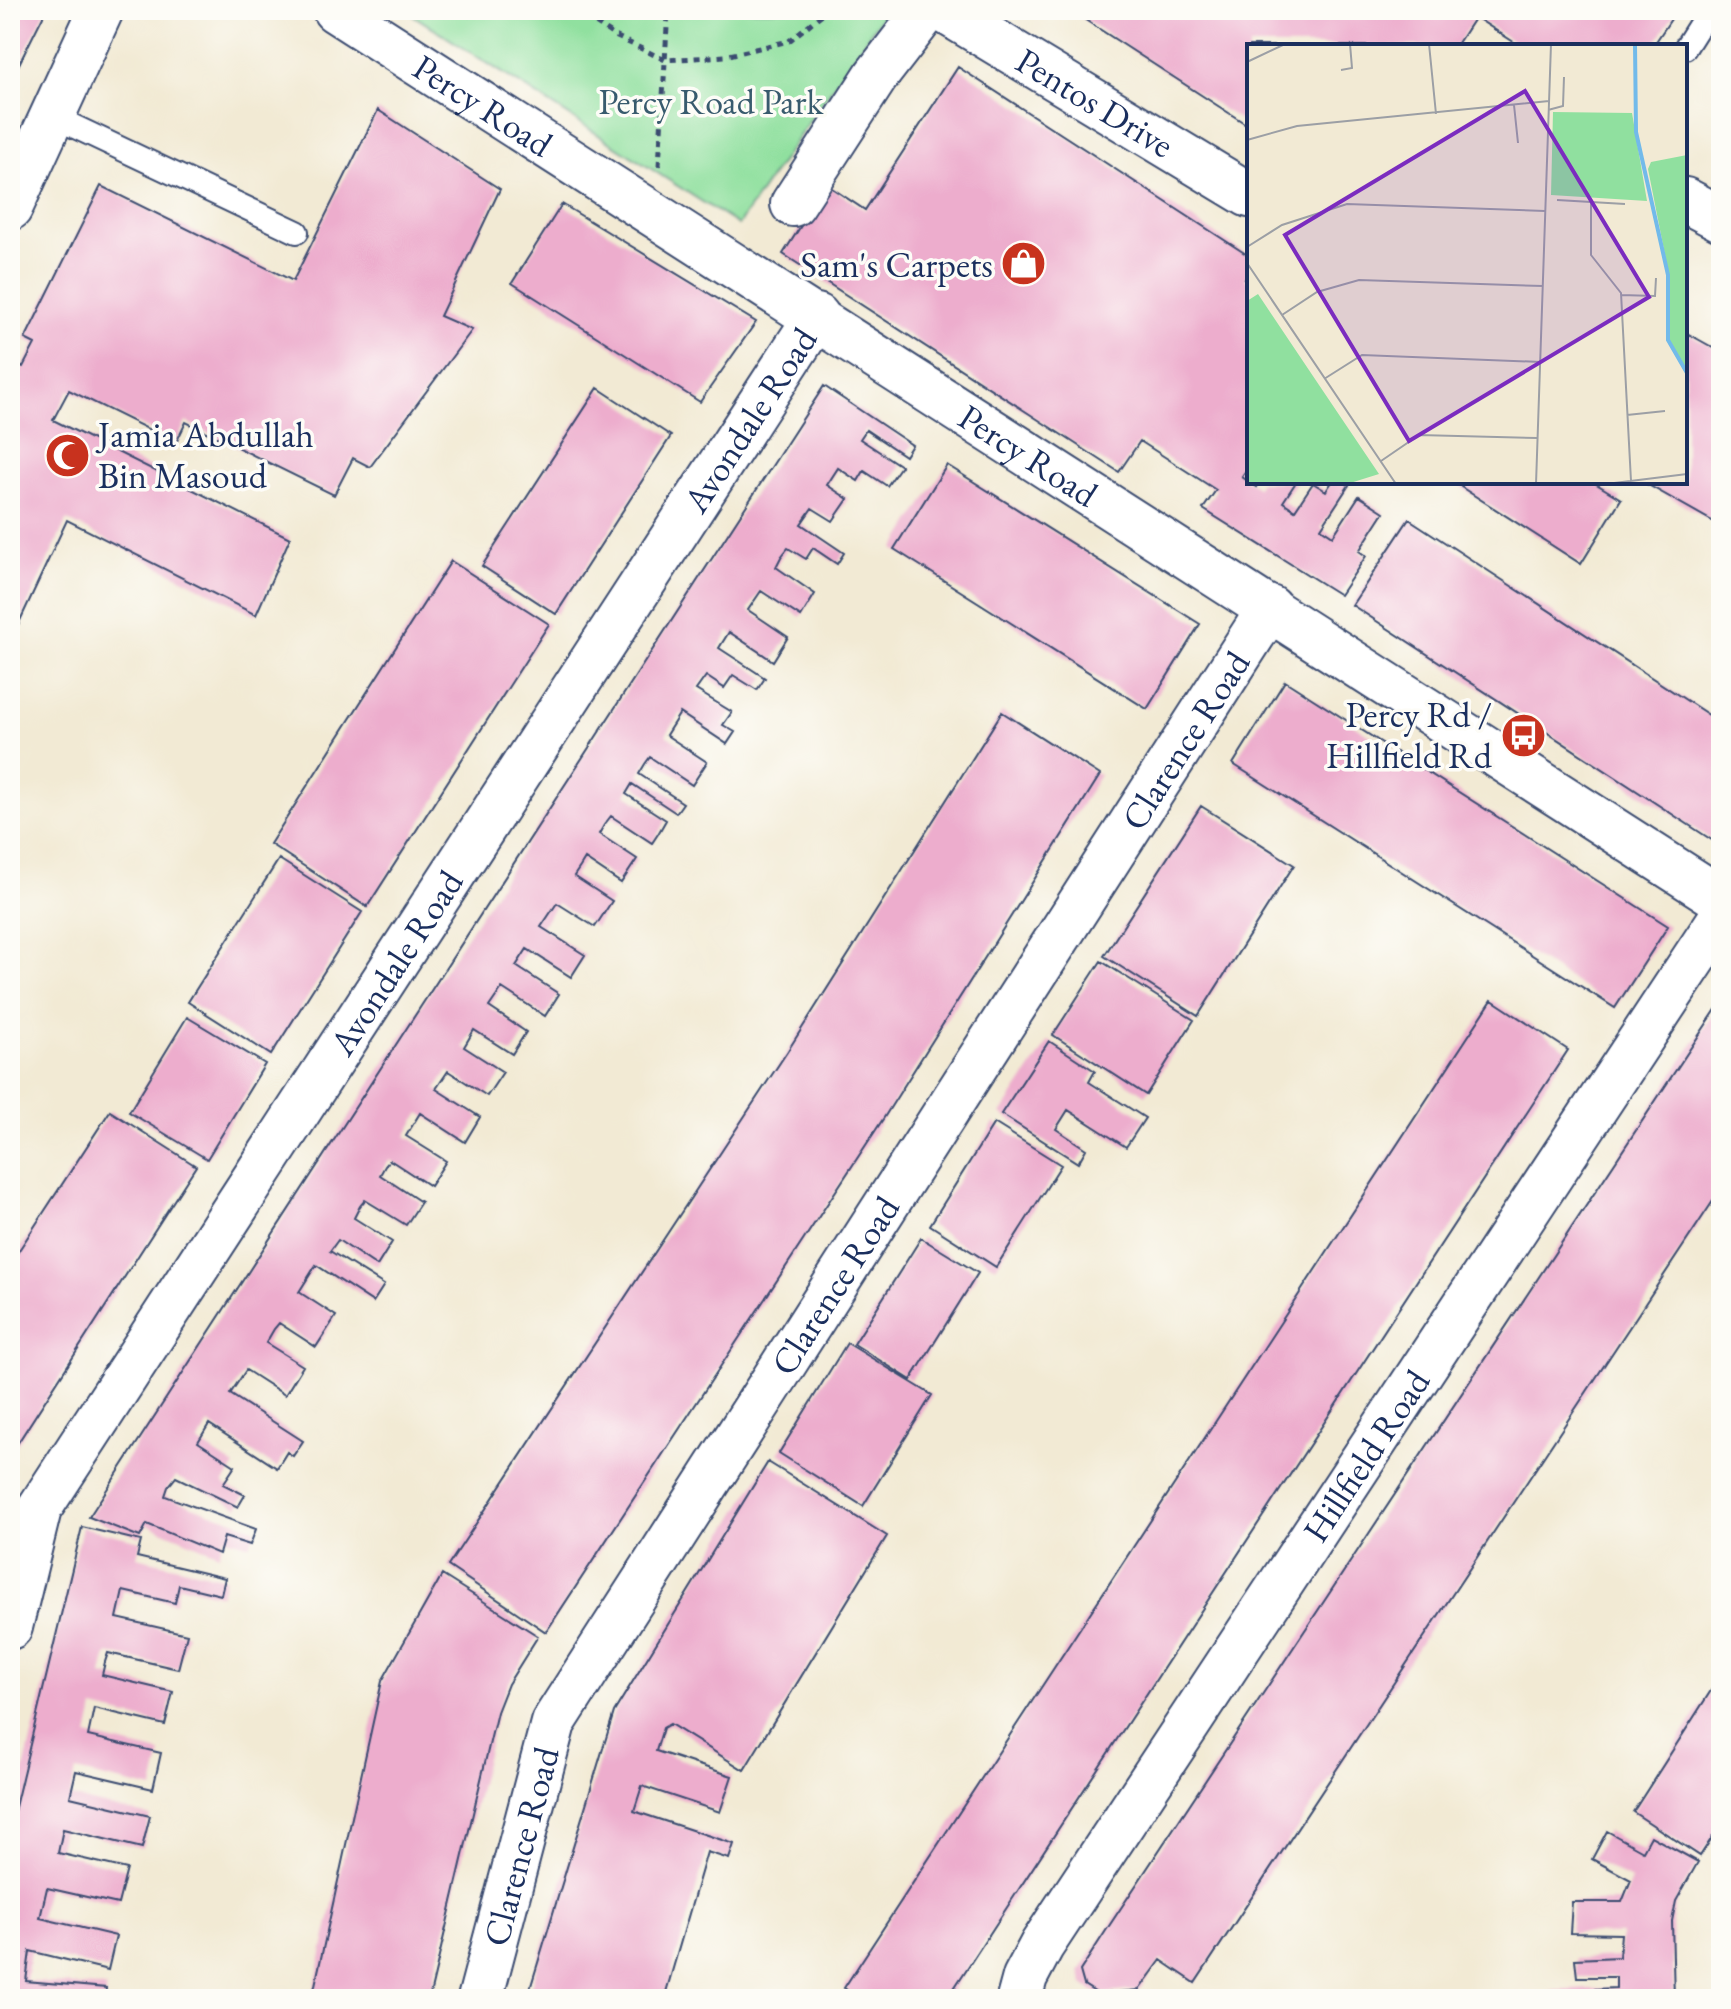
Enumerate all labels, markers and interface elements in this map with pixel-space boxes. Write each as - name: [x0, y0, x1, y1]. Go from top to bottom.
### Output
- street label: Pentos Drive: [1008, 36, 1183, 168]
- street label: Percy Road: [405, 43, 562, 167]
- inset map: [1247, 44, 1687, 484]
- park label: Percy Road Park: [599, 78, 825, 125]
- shop icon: Sam's Carpets: [1000, 240, 1048, 288]
- place label: Sam's Carpets: [800, 241, 993, 288]
- street label: Avondale Road: [671, 317, 827, 522]
- street label: Percy Road: [950, 393, 1108, 517]
- place label: Jamia Abdullah Bin Masoud: [95, 411, 314, 499]
- mosque icon: Jamia Abdullah Bin Masoud: [43, 431, 91, 479]
- street label: Clarence Road: [1110, 641, 1260, 839]
- place label: Percy Rd / Hillfield Rd: [1326, 691, 1493, 779]
- bus stop icon: Percy Rd / Hillfield Rd: [1499, 711, 1547, 759]
- street label: Avondale Road: [317, 860, 473, 1065]
- street label: Clarence Road: [760, 1186, 910, 1384]
- street label: Hillfield Road: [1292, 1359, 1440, 1551]
- street label: Clarence Road: [472, 1741, 569, 1951]

